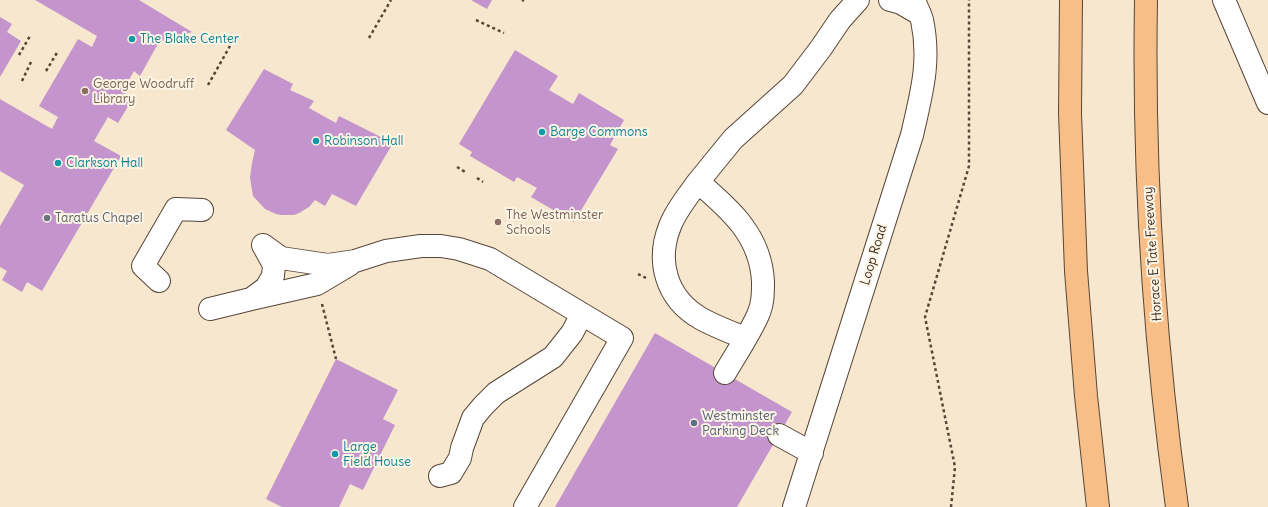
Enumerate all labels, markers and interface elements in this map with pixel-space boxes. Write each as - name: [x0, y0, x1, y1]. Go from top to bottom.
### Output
- place label: The Blake Center: [140, 31, 239, 47]
- marker: The Blake Center: [127, 34, 137, 44]
- place label: George Woodruff Library: [93, 76, 194, 107]
- marker: George Woodruff Library: [80, 86, 90, 96]
- place label: Barge Commons: [550, 124, 648, 140]
- marker: Barge Commons: [537, 127, 547, 137]
- place label: Robinson Hall: [324, 133, 404, 149]
- marker: Robinson Hall: [311, 136, 321, 146]
- place label: Clarkson Hall: [66, 155, 143, 171]
- marker: Clarkson Hall: [53, 158, 63, 168]
- street label: Horace E Tate Freeway: [1141, 186, 1165, 322]
- place label: The Westminster Schools: [506, 207, 603, 238]
- place label: Taratus Chapel: [55, 210, 143, 226]
- marker: Taratus Chapel: [42, 213, 52, 223]
- marker: The Westminster Schools: [493, 217, 503, 227]
- street label: Loop Road: [857, 223, 891, 287]
- place label: Westminster Parking Deck: [702, 408, 779, 439]
- marker: Westminster Parking Deck: [689, 418, 699, 428]
- place label: Large Field House: [343, 439, 411, 470]
- marker: Large Field House: [330, 449, 340, 459]

